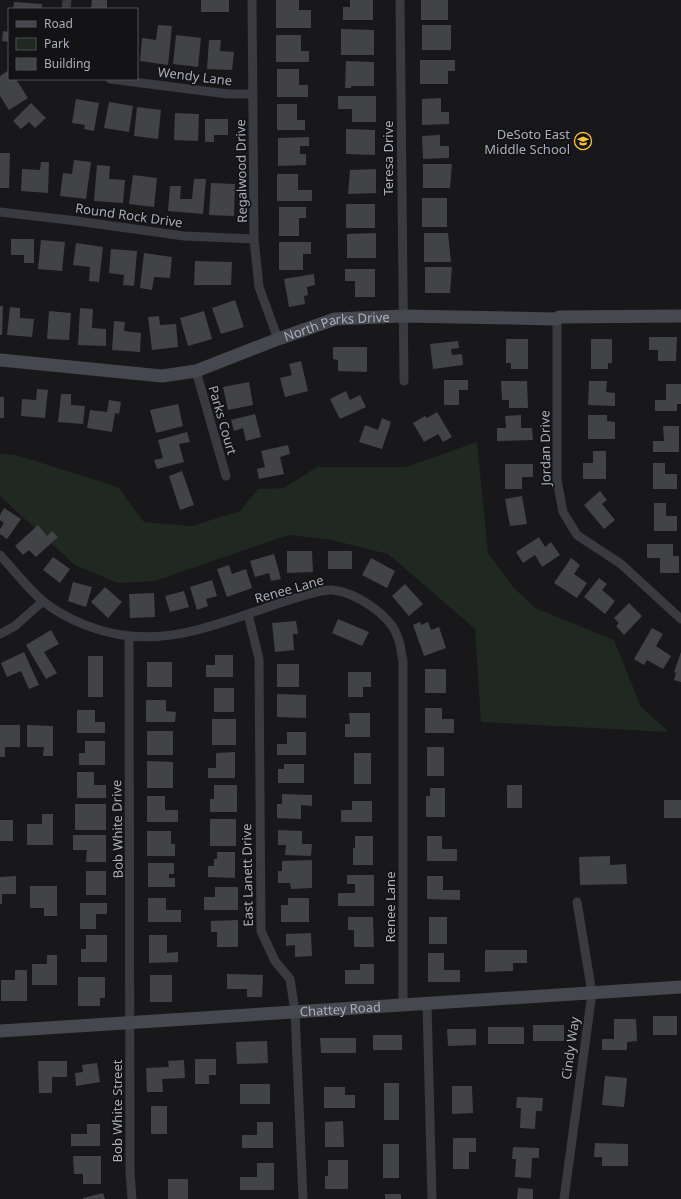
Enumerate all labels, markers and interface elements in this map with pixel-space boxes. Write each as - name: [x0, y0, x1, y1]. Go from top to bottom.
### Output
- legend: [8, 8, 138, 80]
- text: Road: [44, 15, 73, 32]
- text: Park: [44, 35, 70, 52]
- text: Building: [44, 55, 91, 72]
- street label: Wendy Lane: [157, 63, 233, 89]
- street label: Regalwood Drive: [231, 119, 251, 223]
- street label: Teresa Drive: [379, 120, 397, 196]
- place label: DeSoto East Middle School: [484, 125, 570, 158]
- school or university icon: DeSoto East Middle School: [573, 131, 593, 151]
- street label: Round Rock Drive: [74, 199, 184, 231]
- street label: North Parks Drive: [281, 308, 390, 345]
- street label: Parks Court: [205, 383, 242, 457]
- street label: Jordan Drive: [535, 410, 555, 488]
- street label: Renee Lane: [252, 571, 326, 607]
- street label: Bob White Drive: [107, 779, 127, 879]
- street label: East Lanett Drive: [237, 823, 257, 927]
- street label: Renee Lane: [381, 872, 399, 942]
- street label: Chattey Road: [299, 997, 381, 1021]
- street label: Cindy Way: [557, 1015, 583, 1081]
- street label: Bob White Street: [108, 1059, 126, 1162]

